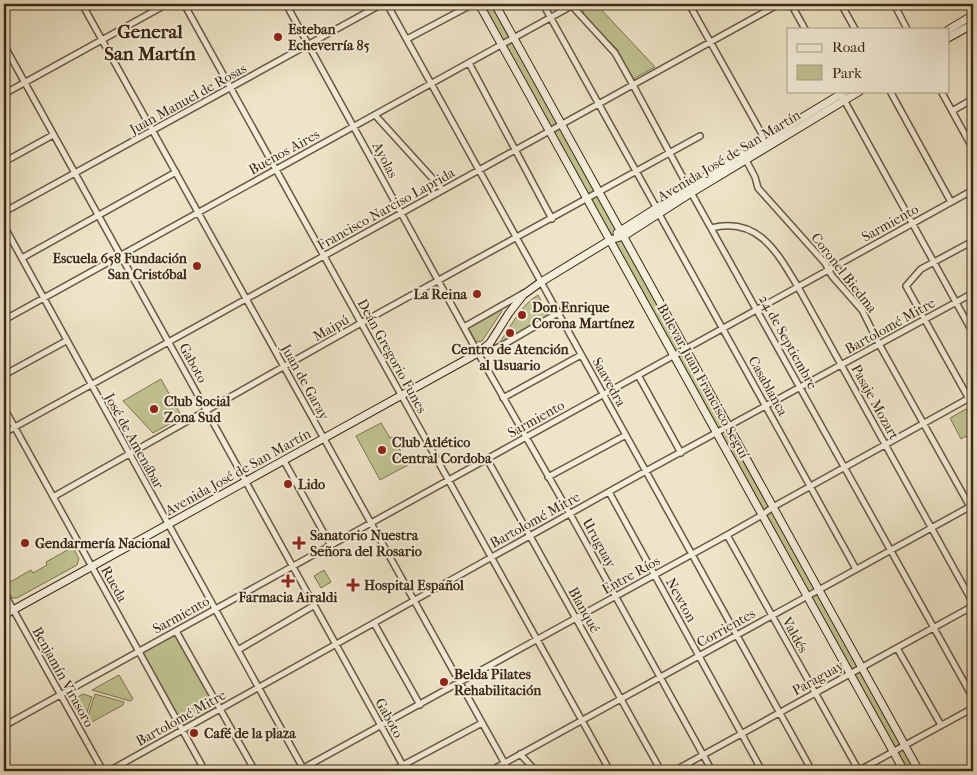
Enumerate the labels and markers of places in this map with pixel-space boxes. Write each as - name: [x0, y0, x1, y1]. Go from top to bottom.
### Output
- place label: Esteban Echeverría 85: [288, 21, 370, 54]
- marker: Esteban Echeverría 85: [272, 31, 284, 43]
- place label: Escuela 658 Fundación San Cristóbal: [52, 250, 188, 283]
- marker: Escuela 658 Fundación San Cristóbal: [191, 260, 203, 272]
- place label: La Reina: [413, 286, 468, 303]
- marker: La Reina: [471, 288, 483, 300]
- place label: Don Enrique Corona Martínez: [532, 299, 635, 332]
- marker: Don Enrique Corona Martínez: [516, 309, 528, 321]
- marker: Centro de Atención al Usuario: [504, 327, 516, 339]
- place label: Centro de Atención al Usuario: [451, 341, 569, 374]
- place label: Club Social Zona Sud: [164, 393, 231, 426]
- marker: Club Social Zona Sud: [148, 403, 160, 415]
- place label: Club Atlético Central Cordoba: [392, 434, 492, 467]
- marker: Club Atlético Central Cordoba: [376, 444, 388, 456]
- place label: Lido: [298, 476, 325, 493]
- marker: Lido: [282, 478, 294, 490]
- place label: Sanatorio Nuestra Señora del Rosario: [310, 527, 422, 560]
- place label: Gendarmería Nacional: [35, 535, 171, 552]
- marker: Sanatorio Nuestra Señora del Rosario: [292, 536, 306, 550]
- marker: Gendarmería Nacional: [19, 537, 31, 549]
- marker: Farmacia Airaldi: [282, 575, 294, 587]
- place label: Hospital Español: [364, 577, 464, 594]
- marker: Hospital Español: [346, 578, 360, 592]
- place label: Farmacia Airaldi: [238, 589, 338, 606]
- place label: Belda Pilates Rehabilitación: [454, 666, 542, 699]
- marker: Belda Pilates Rehabilitación: [438, 676, 450, 688]
- place label: Café de la plaza: [204, 725, 296, 742]
- marker: Café de la plaza: [188, 727, 200, 739]

